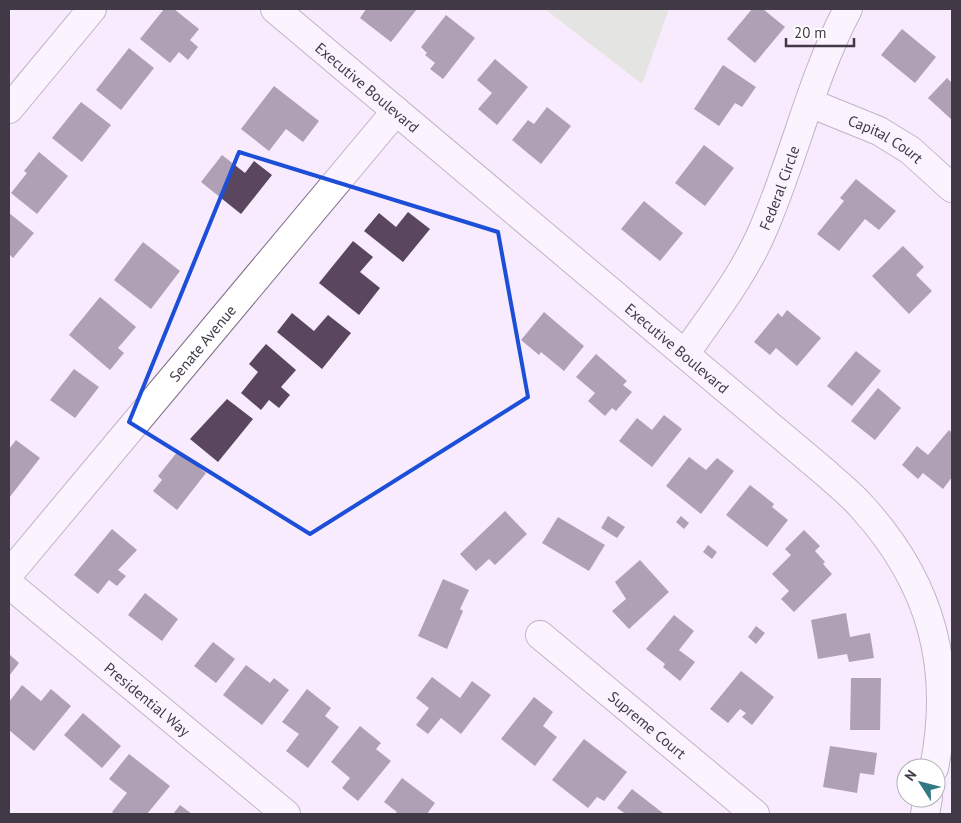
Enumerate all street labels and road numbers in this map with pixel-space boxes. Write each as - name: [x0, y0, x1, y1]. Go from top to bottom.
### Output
- street label: Executive Boulevard: [312, 38, 423, 136]
- street label: Capital Court: [845, 110, 928, 167]
- street label: Federal Circle: [755, 143, 803, 233]
- street label: Executive Boulevard: [621, 299, 733, 397]
- street label: Senate Avenue: [165, 301, 240, 385]
- street label: Presidential Way: [101, 658, 194, 740]
- street label: Supreme Court: [605, 687, 690, 762]

